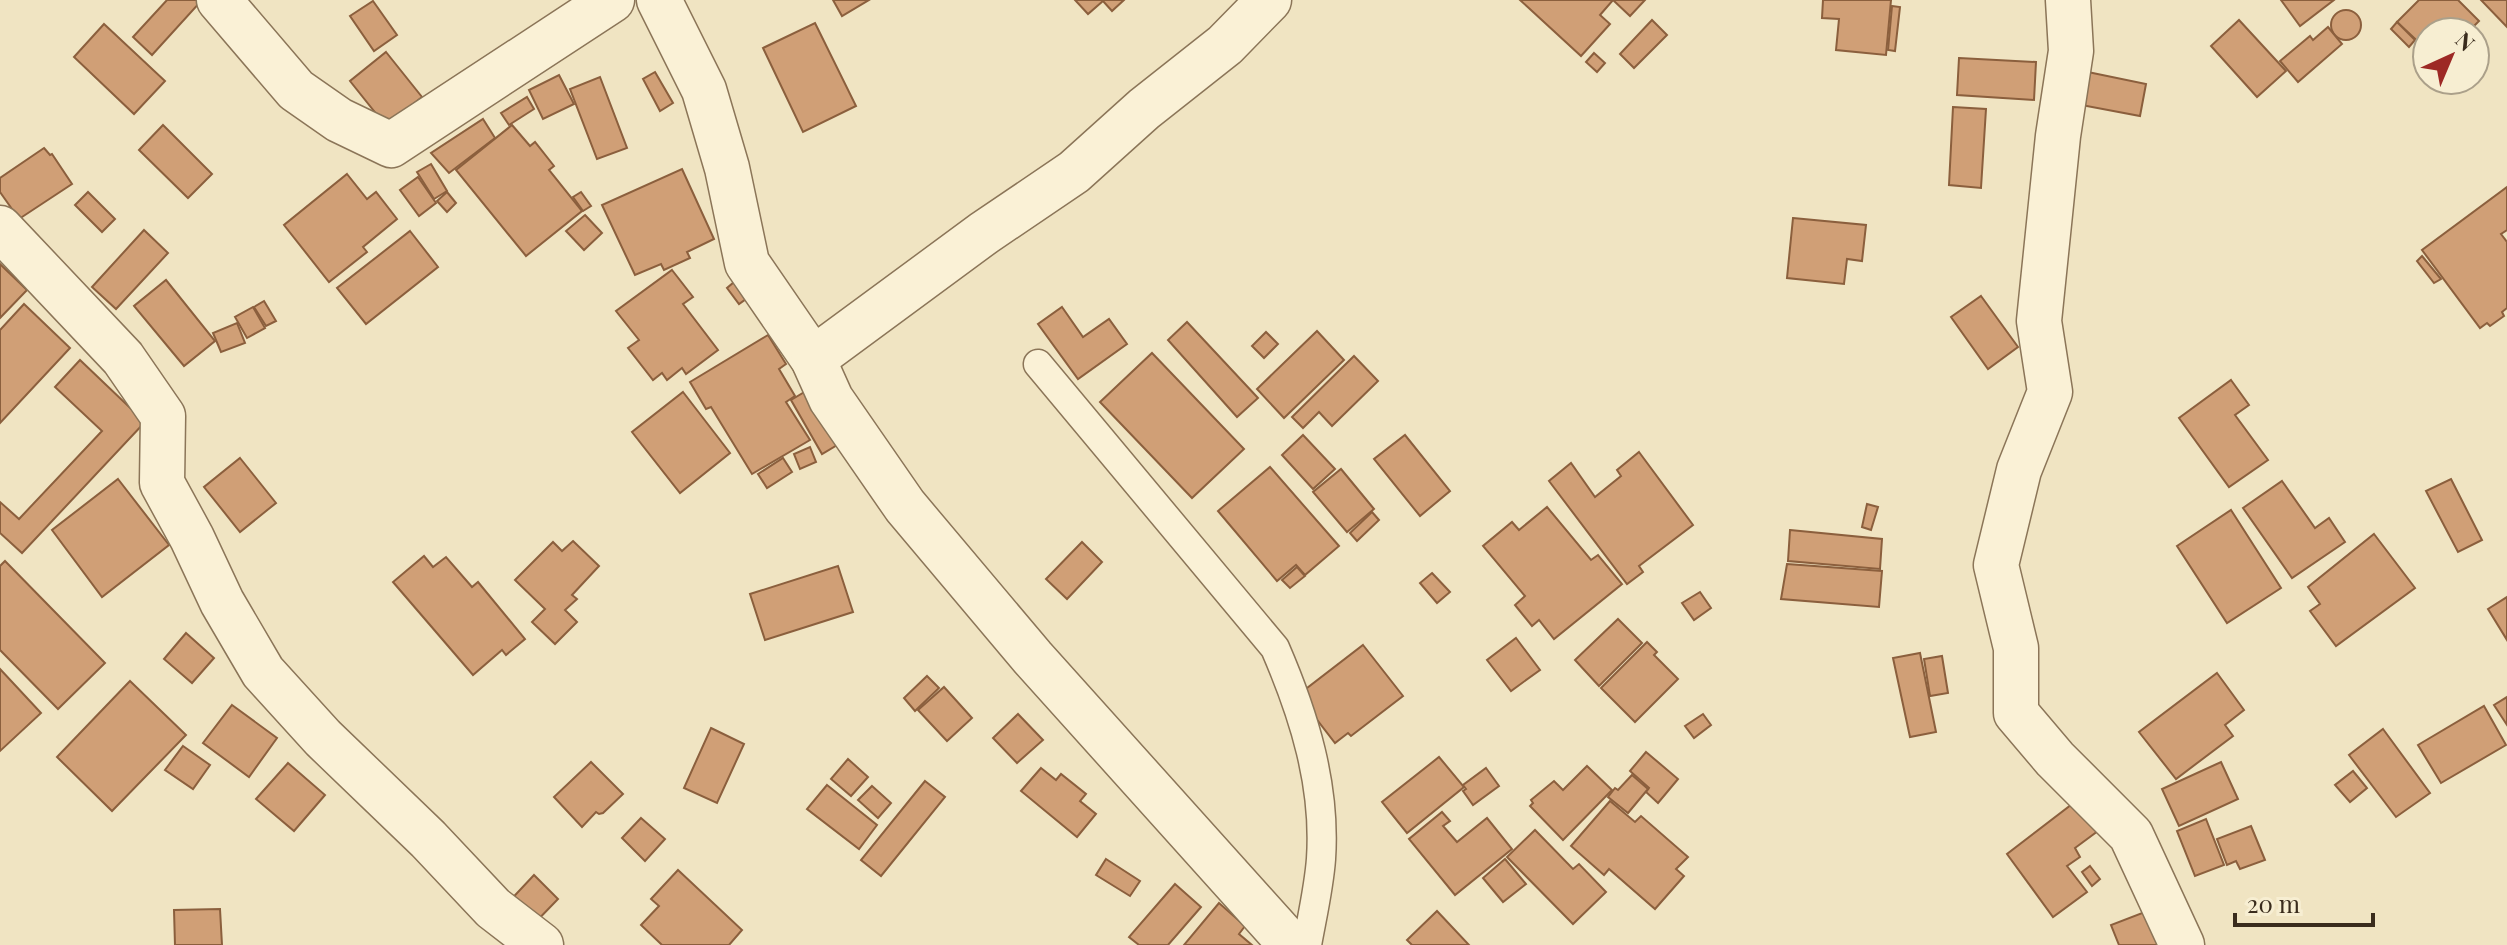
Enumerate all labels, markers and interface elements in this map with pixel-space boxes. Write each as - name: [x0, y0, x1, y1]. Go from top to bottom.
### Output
- north arrow: [2411, 16, 2491, 96]
- text: N: [2449, 25, 2482, 57]
- scale bar: [2235, 877, 2373, 927]
- text: 20 m: [2247, 887, 2300, 919]

